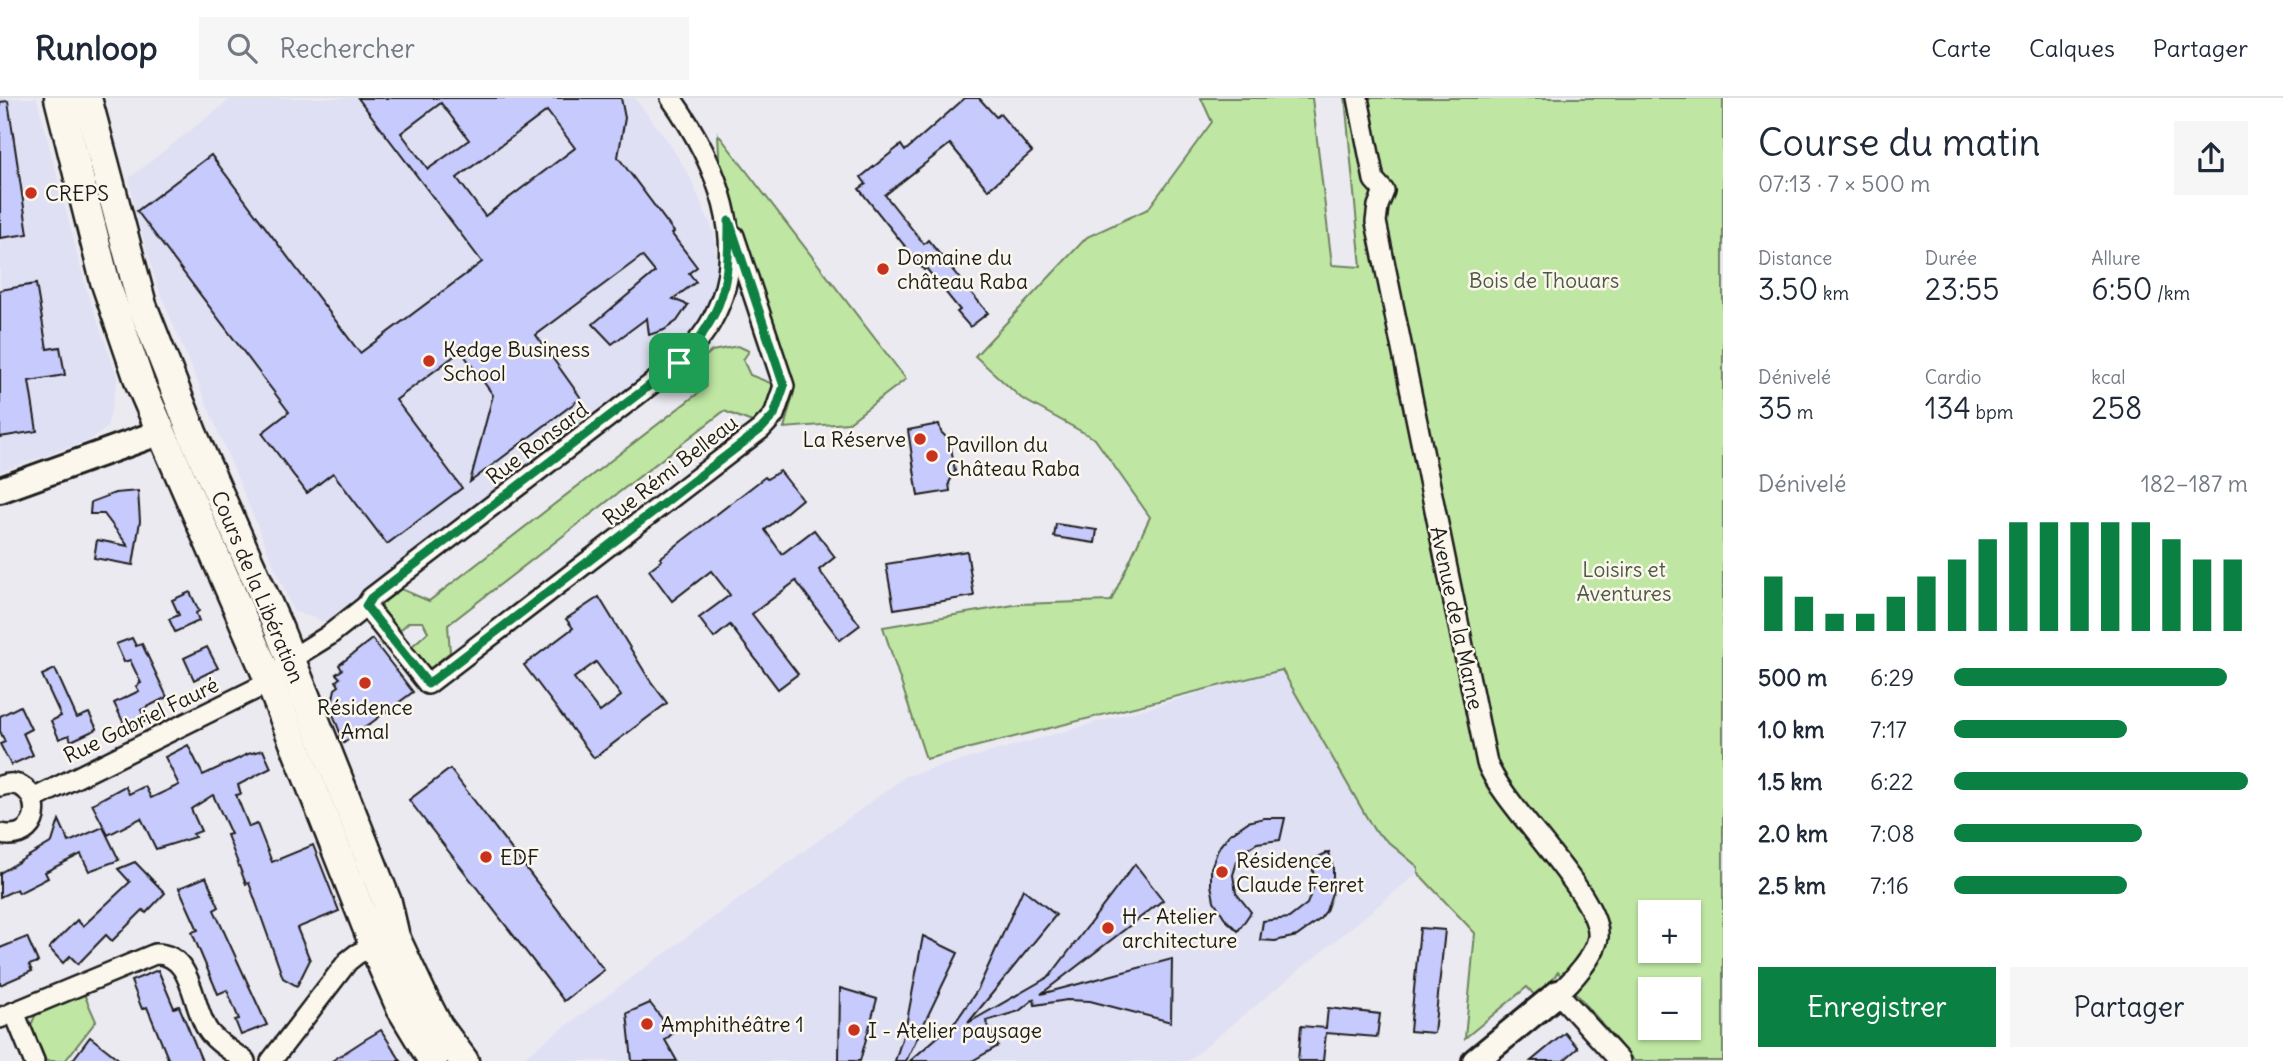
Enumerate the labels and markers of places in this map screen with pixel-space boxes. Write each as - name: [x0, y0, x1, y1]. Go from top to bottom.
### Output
- place label: CREPS: [45, 180, 109, 207]
- marker: CREPS: [23, 185, 39, 201]
- place label: Domaine du château Raba: [897, 244, 1028, 295]
- marker: Domaine du château Raba: [875, 261, 891, 277]
- pin: [649, 333, 709, 393]
- place label: Kedge Business School: [443, 336, 590, 387]
- marker: Kedge Business School: [421, 353, 437, 369]
- place label: La Réserve: [803, 426, 906, 453]
- marker: La Réserve: [912, 431, 928, 447]
- place label: Pavillon du Château Raba: [946, 431, 1080, 482]
- marker: Pavillon du Château Raba: [924, 448, 940, 464]
- marker: Résidence Amal: [357, 675, 373, 691]
- place label: Résidence Amal: [317, 694, 413, 745]
- place label: EDF: [500, 844, 539, 871]
- place label: Résidence Claude Ferret: [1236, 847, 1364, 898]
- marker: EDF: [478, 849, 494, 865]
- marker: Résidence Claude Ferret: [1214, 864, 1230, 880]
- place label: H - Atelier architecture: [1122, 903, 1237, 954]
- marker: H - Atelier architecture: [1100, 920, 1116, 936]
- place label: Amphithéâtre 1: [661, 1011, 804, 1038]
- marker: Amphithéâtre 1: [639, 1016, 655, 1032]
- place label: I - Atelier paysage: [868, 1017, 1042, 1044]
- marker: I - Atelier paysage: [846, 1022, 862, 1038]

